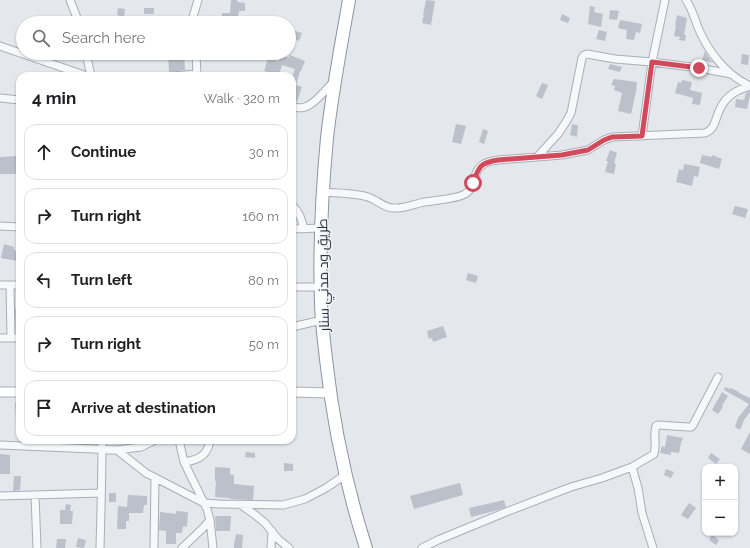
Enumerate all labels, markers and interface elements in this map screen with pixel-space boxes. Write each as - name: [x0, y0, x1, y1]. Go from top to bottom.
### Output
- search box: [16, 16, 296, 60]
- icon: search: [30, 27, 52, 49]
- text: Search here: [62, 29, 145, 47]
- route end: [690, 59, 708, 77]
- text: 4 min: [32, 88, 76, 108]
- text: Walk · 320 m: [204, 91, 280, 106]
- icon: ahead: [33, 141, 55, 163]
- text: Continue: [71, 143, 136, 161]
- text: 30 m: [249, 145, 279, 160]
- route start: [464, 174, 482, 192]
- icon: right: [33, 205, 55, 227]
- text: Turn right: [71, 207, 141, 225]
- text: 160 m: [242, 209, 279, 224]
- street label: طريق ود مدني سنار: [314, 218, 336, 333]
- icon: left: [33, 269, 55, 291]
- text: Turn left: [71, 271, 132, 289]
- text: 80 m: [248, 273, 279, 288]
- icon: right: [33, 333, 55, 355]
- text: Turn right: [71, 335, 141, 353]
- text: 50 m: [249, 337, 279, 352]
- icon: arrive: [33, 397, 55, 419]
- text: Arrive at destination: [71, 399, 216, 417]
- map controls: [702, 464, 738, 536]
- button: +: [702, 464, 738, 500]
- button: −: [702, 500, 738, 536]

